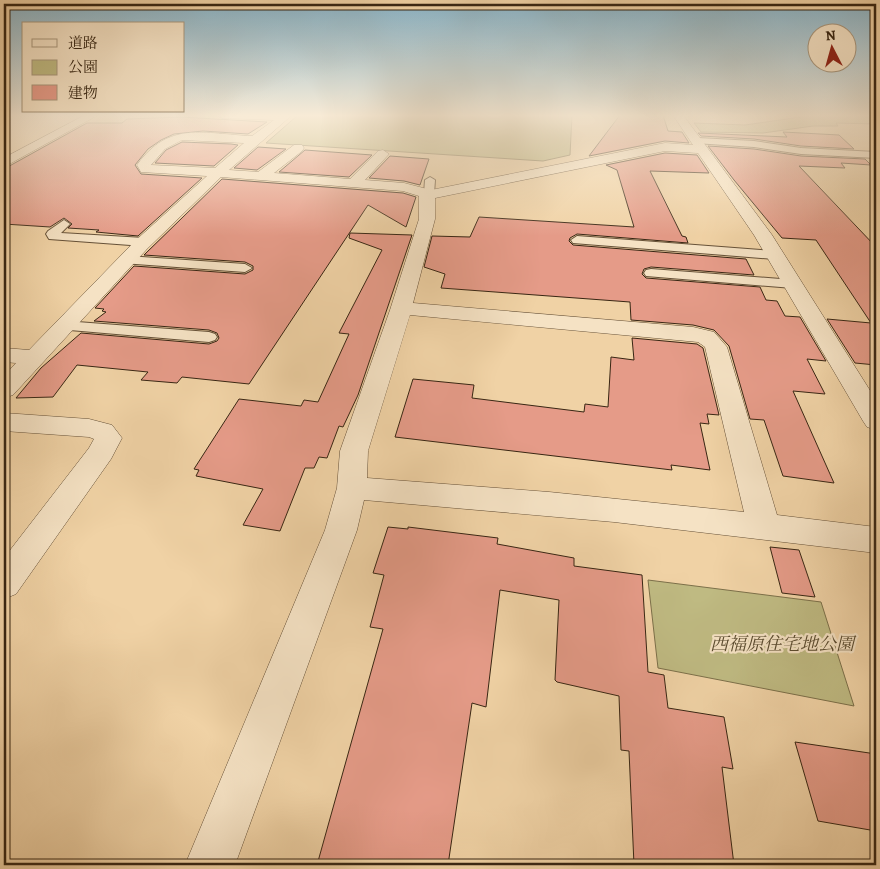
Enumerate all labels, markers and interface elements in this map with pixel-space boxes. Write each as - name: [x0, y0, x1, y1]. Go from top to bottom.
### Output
- legend: [22, 22, 185, 112]
- north arrow: [808, 22, 858, 72]
- text: N: [825, 26, 837, 46]
- text: 道路: [68, 33, 98, 53]
- text: 公園: [68, 57, 98, 77]
- text: 建物: [68, 83, 98, 103]
- park label: 西福原住宅地公園: [710, 632, 857, 656]

